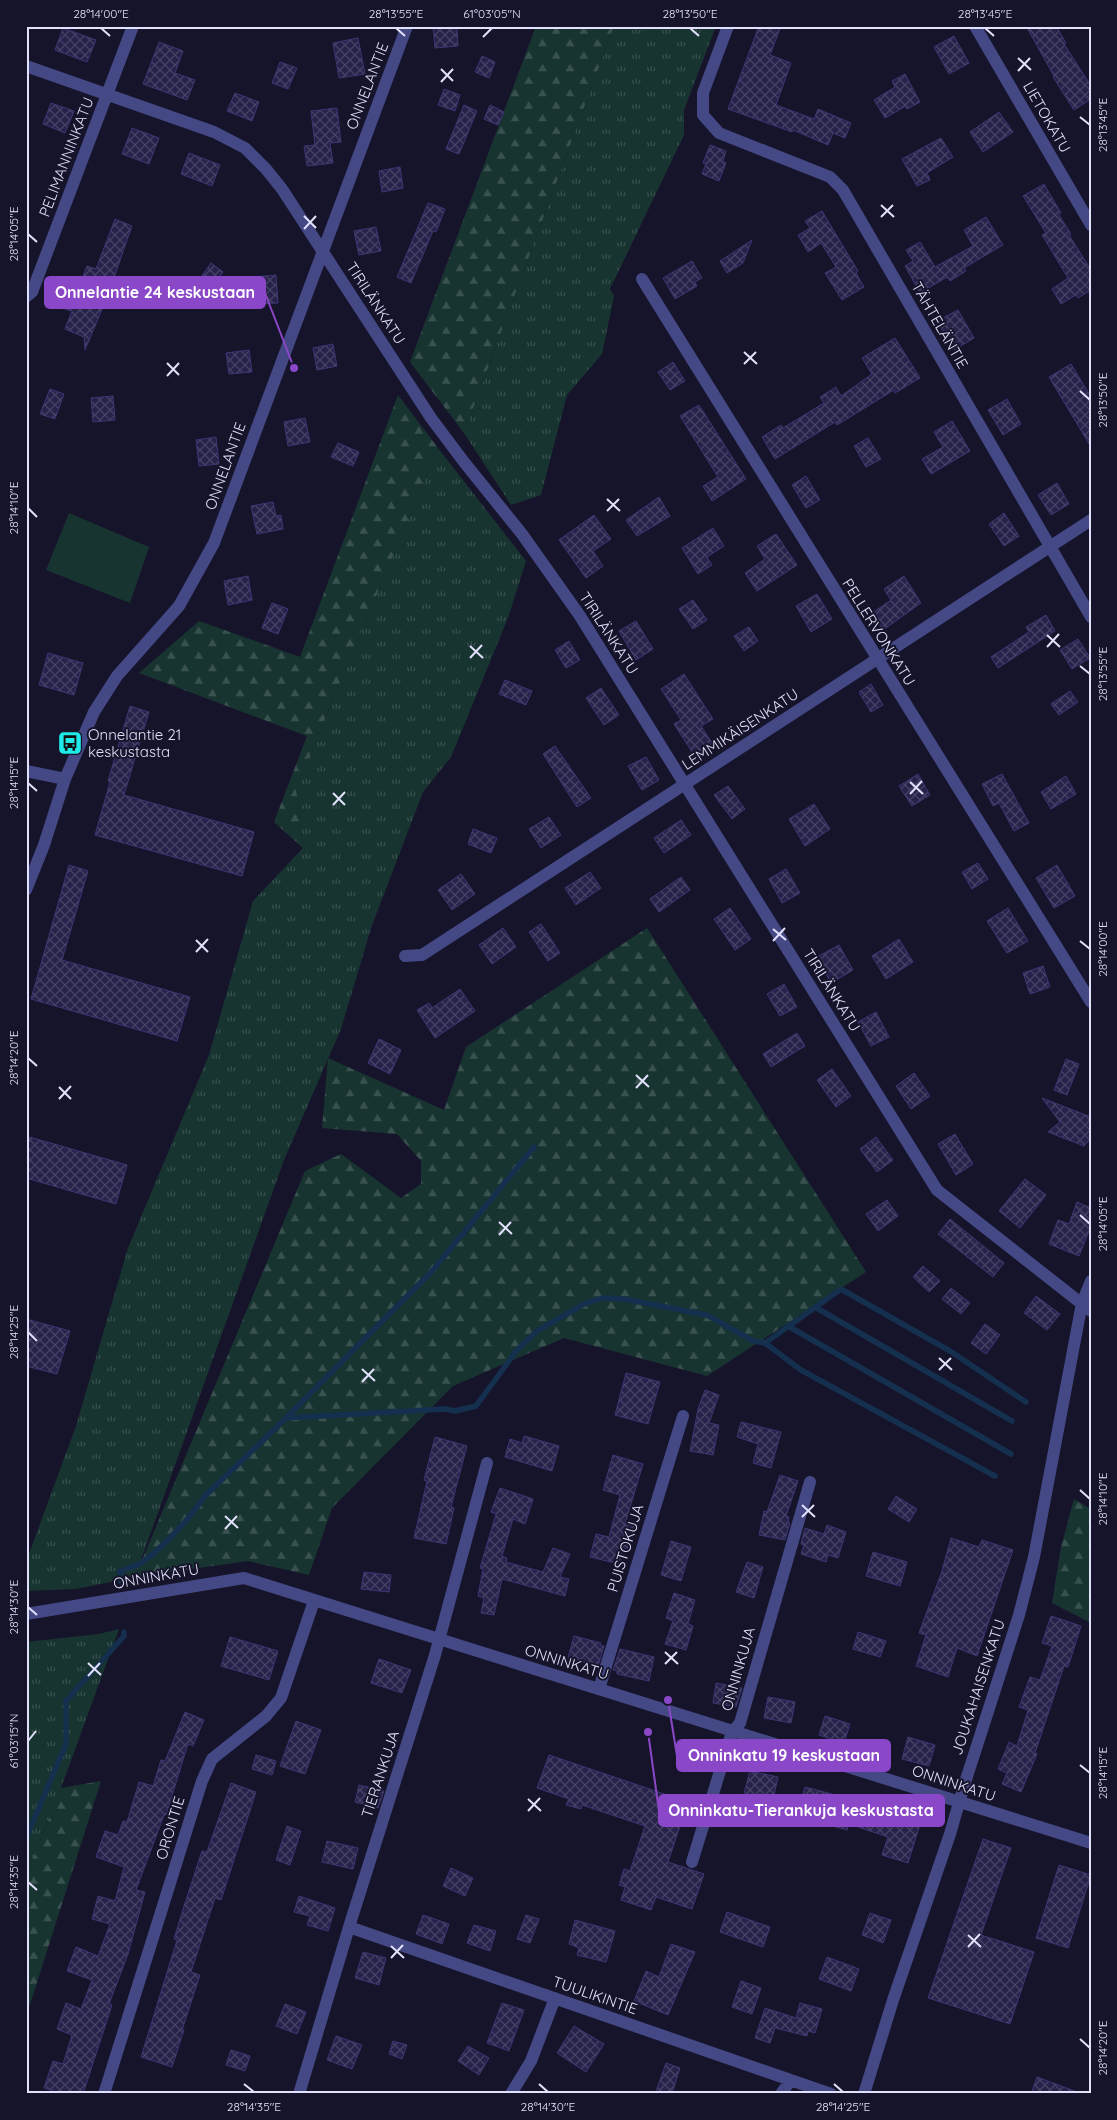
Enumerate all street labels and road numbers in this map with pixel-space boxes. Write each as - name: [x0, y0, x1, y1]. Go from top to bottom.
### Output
- street label: ONNELANTIE: [342, 40, 392, 132]
- street label: LIETOKATU: [1019, 78, 1075, 156]
- street label: PELIMANNINKATU: [34, 94, 98, 220]
- street label: TIRILÄNKATU: [342, 258, 410, 348]
- street label: TÄHTELÄNTIE: [907, 278, 973, 372]
- street label: ONNELANTIE: [200, 420, 250, 512]
- street label: PELLERVONKATU: [838, 575, 920, 689]
- street label: TIRILÄNKATU: [575, 588, 643, 678]
- street label: LEMMIKÄISENKATU: [678, 684, 802, 774]
- street label: TIRILÄNKATU: [799, 945, 865, 1035]
- street label: PUISTOKUJA: [603, 1502, 647, 1594]
- street label: ONNINKATU: [112, 1559, 200, 1593]
- street label: JOUKAHAISENKATU: [947, 1617, 1009, 1757]
- street label: ONNINKUJA: [717, 1625, 759, 1713]
- street label: ONNINKATU: [523, 1640, 611, 1684]
- street label: TIERANKUJA: [357, 1728, 403, 1820]
- street label: ONNINKATU: [910, 1761, 998, 1805]
- street label: ORONTIE: [151, 1794, 189, 1862]
- street label: TUULIKINTIE: [550, 1972, 640, 2018]

